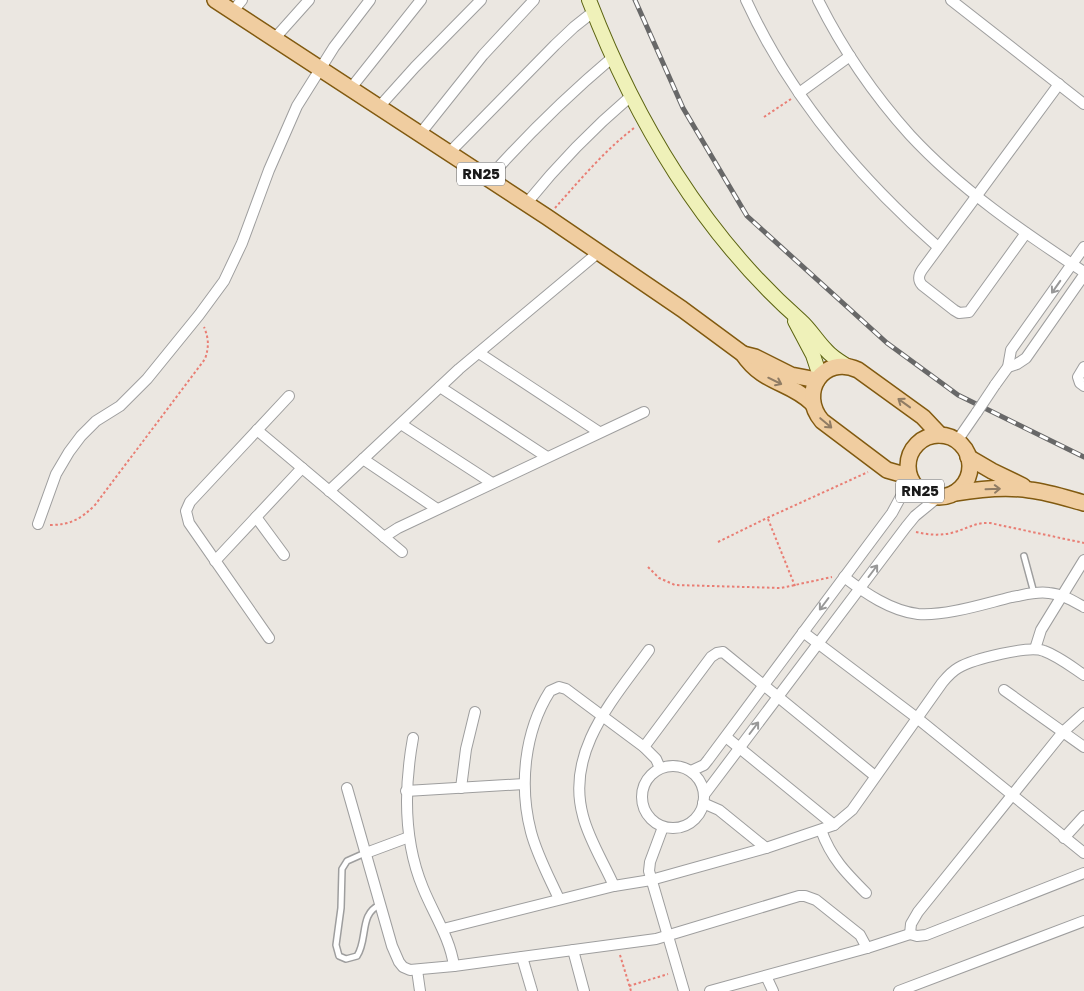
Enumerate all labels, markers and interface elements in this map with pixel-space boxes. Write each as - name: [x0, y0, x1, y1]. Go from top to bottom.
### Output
- road number: RN25: [457, 162, 505, 185]
- one-way arrow: [1051, 280, 1061, 294]
- one-way arrow: [768, 376, 783, 386]
- one-way arrow: [897, 398, 911, 408]
- one-way arrow: [819, 418, 832, 429]
- road number: RN25: [896, 480, 944, 502]
- one-way arrow: [984, 484, 1001, 494]
- one-way arrow: [868, 565, 879, 578]
- one-way arrow: [819, 597, 829, 611]
- one-way arrow: [749, 722, 760, 735]

